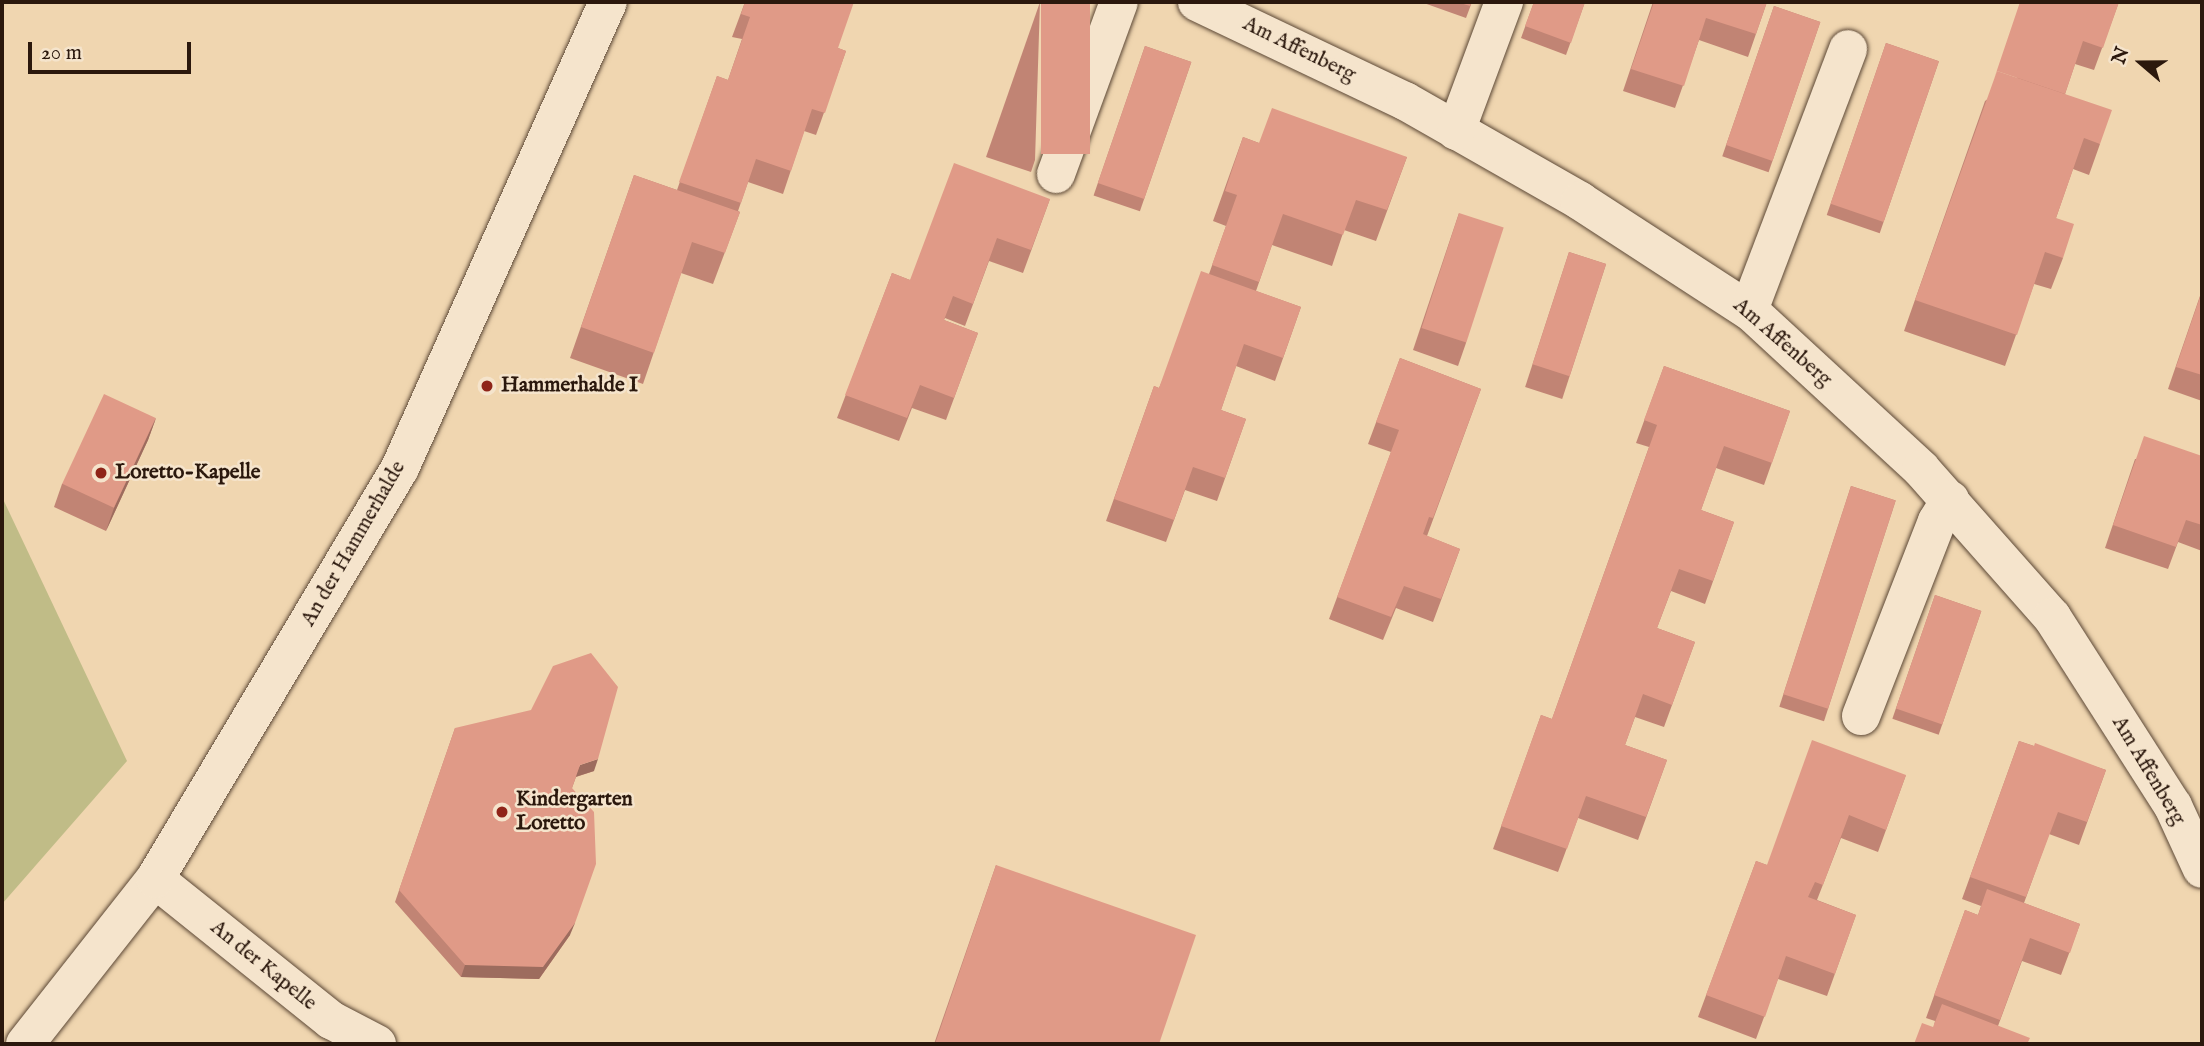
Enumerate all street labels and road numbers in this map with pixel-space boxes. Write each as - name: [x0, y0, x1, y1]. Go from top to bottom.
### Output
- street label: Am Affenberg: [1238, 12, 1360, 88]
- street label: Am Affenberg: [1728, 293, 1836, 393]
- street label: An der Hammerhalde: [296, 457, 412, 631]
- street label: Am Affenberg: [2106, 712, 2190, 830]
- street label: An der Kapelle: [205, 915, 321, 1017]

